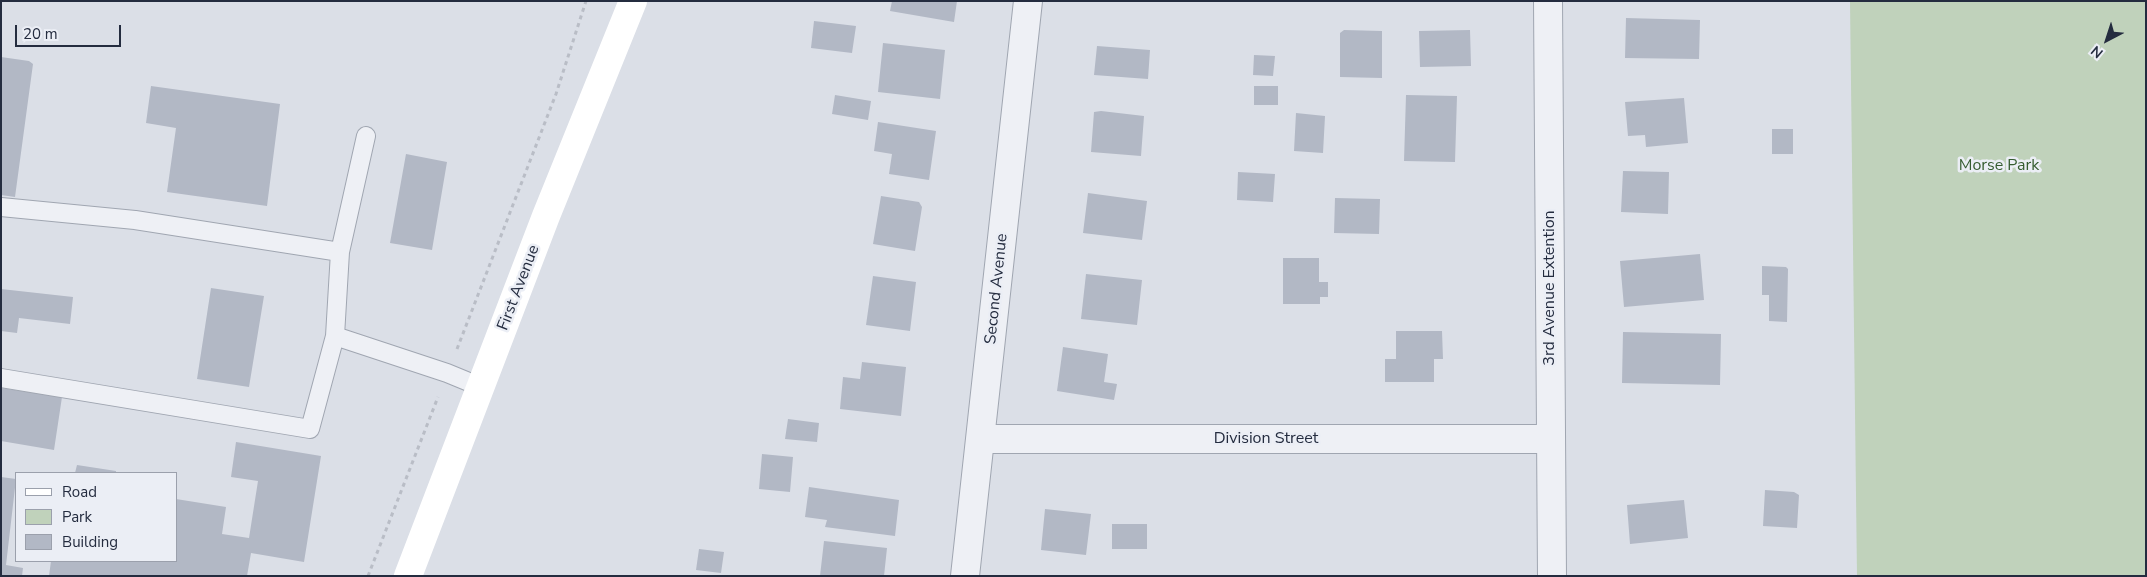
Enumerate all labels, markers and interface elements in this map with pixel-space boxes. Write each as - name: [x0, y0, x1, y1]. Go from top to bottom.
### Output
- scale bar: [18, 15, 124, 47]
- north arrow: [2082, 15, 2132, 65]
- text: 20 m: [23, 24, 58, 44]
- text: N: [2087, 41, 2107, 63]
- park label: Morse Park: [1959, 156, 2039, 176]
- street label: 3rd Avenue Extention: [1540, 210, 1560, 366]
- street label: Second Avenue: [982, 233, 1012, 345]
- street label: First Avenue: [494, 243, 544, 333]
- street label: Division Street: [1214, 429, 1318, 449]
- legend: [15, 472, 178, 562]
- text: Road: [62, 482, 97, 502]
- text: Park: [62, 507, 92, 527]
- text: Building: [62, 532, 118, 552]

